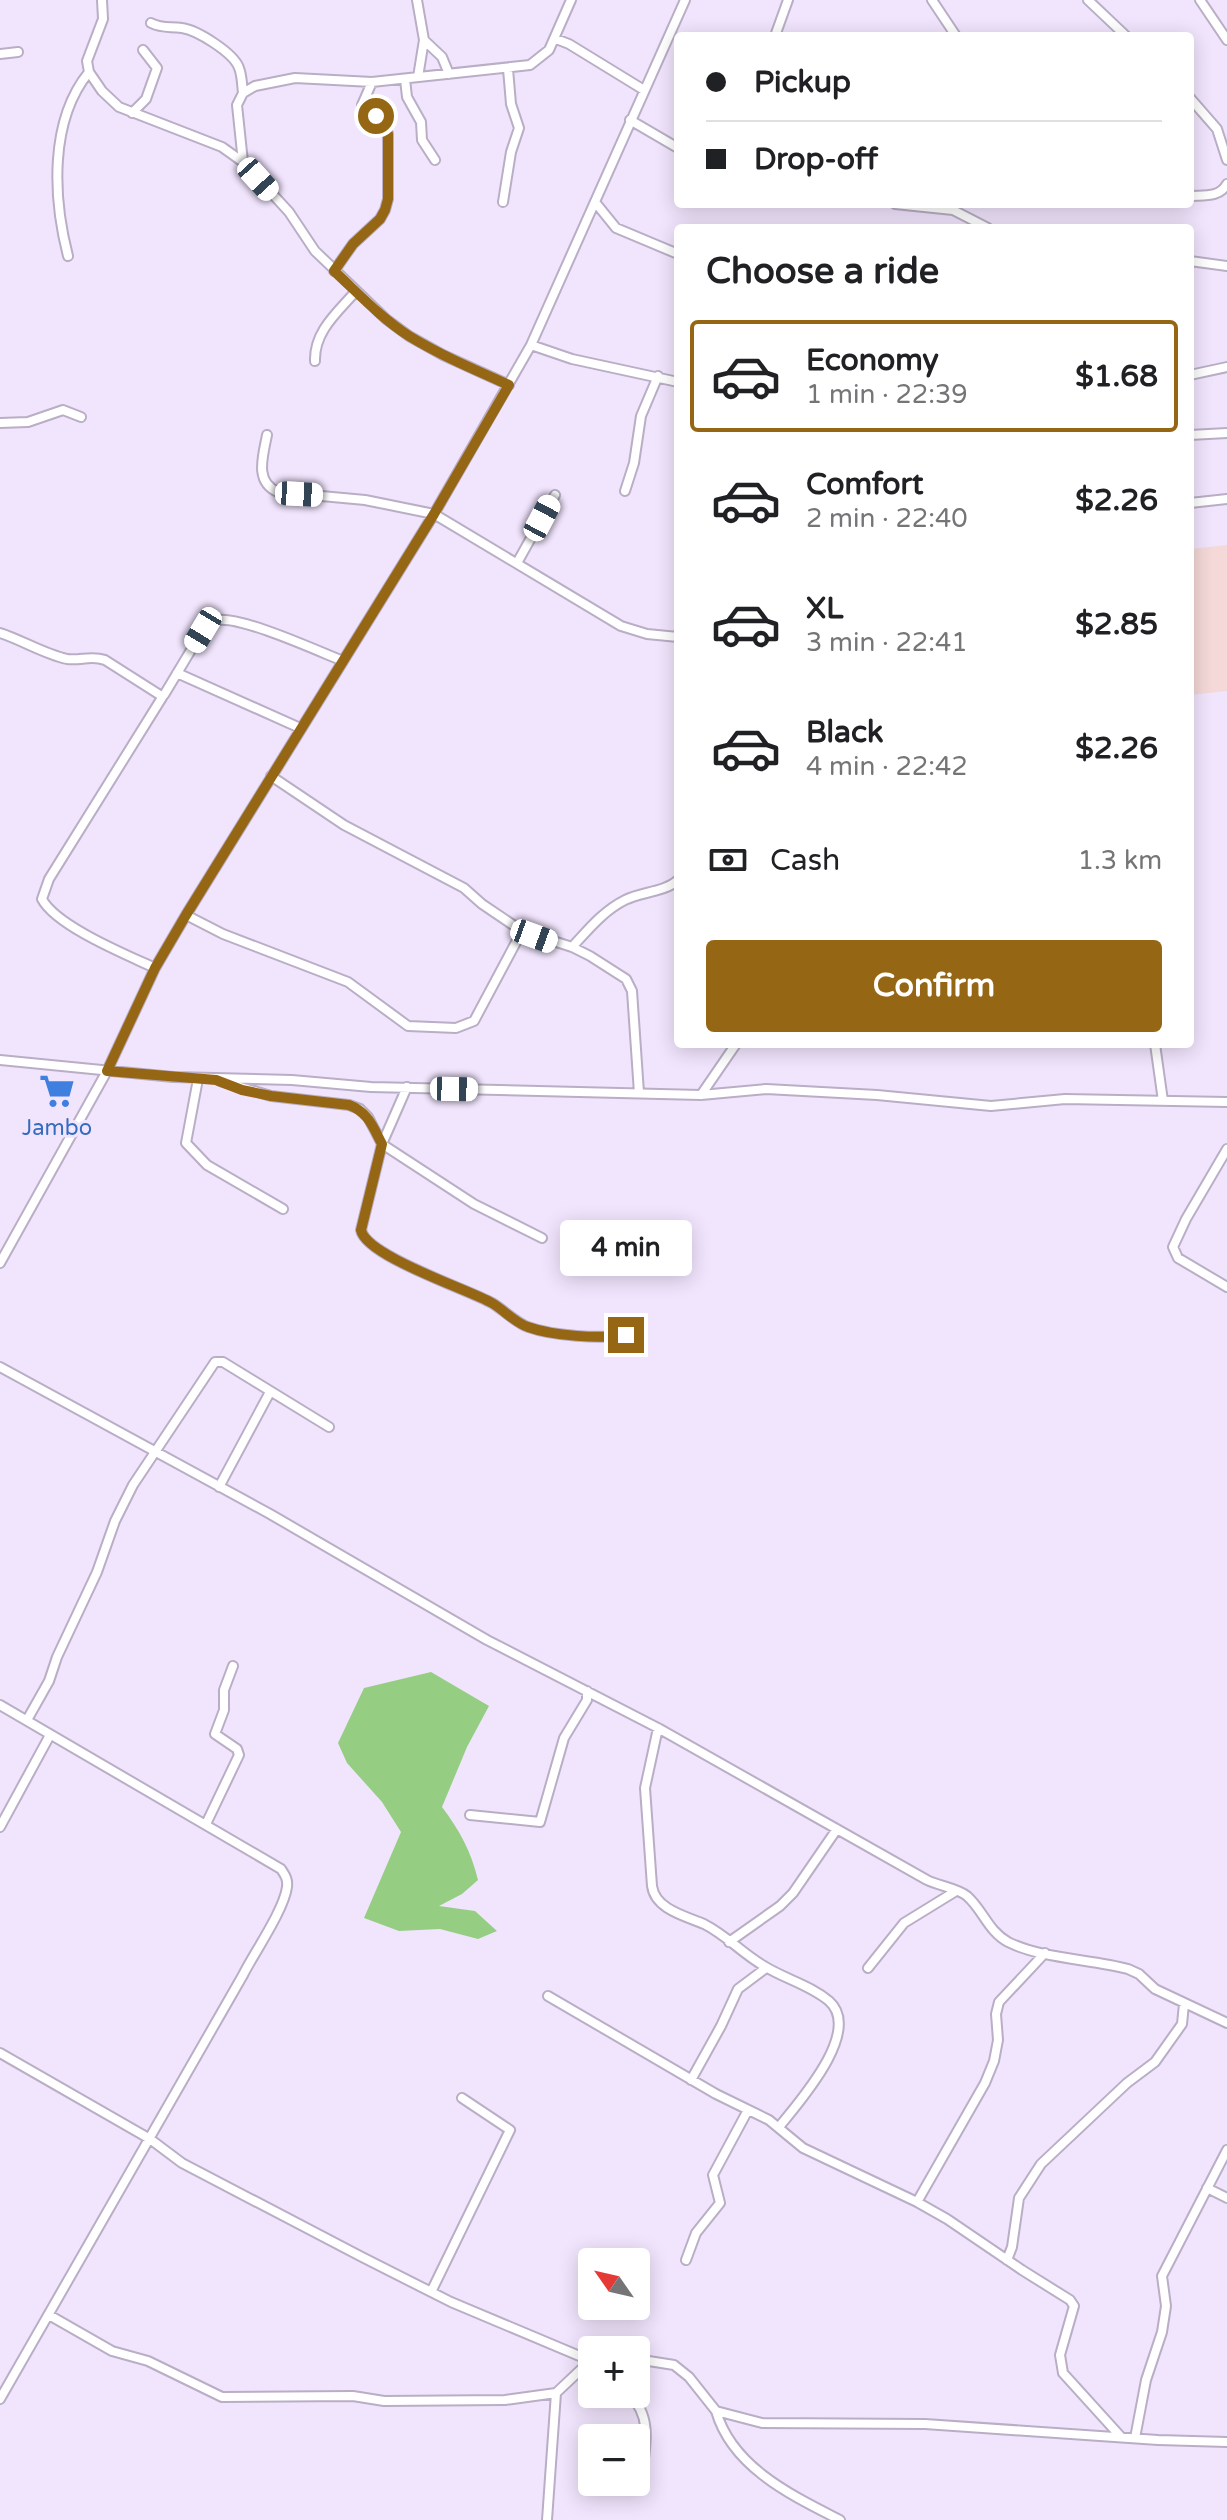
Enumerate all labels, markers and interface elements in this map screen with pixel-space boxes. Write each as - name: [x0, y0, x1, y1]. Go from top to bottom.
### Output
- text: Pickup: [754, 64, 851, 101]
- route start: [358, 98, 394, 134]
- text: Drop-off: [754, 141, 878, 178]
- car: [233, 153, 283, 205]
- text: Choose a ride: [706, 250, 939, 293]
- icon: car: [710, 340, 782, 412]
- text: Economy: [806, 342, 939, 379]
- text: $1.68: [1075, 358, 1158, 395]
- text: 1 min · 22:39: [806, 379, 968, 410]
- icon: car: [710, 464, 782, 536]
- text: Comfort: [806, 466, 924, 503]
- car: [274, 481, 324, 507]
- text: $2.26: [1075, 482, 1158, 519]
- car: [520, 491, 564, 545]
- text: 2 min · 22:40: [806, 503, 968, 534]
- icon: car: [710, 588, 782, 660]
- text: XL: [806, 590, 843, 627]
- car: [180, 603, 226, 657]
- text: $2.85: [1075, 606, 1158, 643]
- text: 3 min · 22:41: [806, 627, 968, 658]
- icon: car: [710, 712, 782, 784]
- text: Black: [806, 714, 883, 751]
- text: $2.26: [1075, 730, 1158, 767]
- text: 4 min · 22:42: [806, 751, 968, 782]
- icon: cash: [706, 838, 750, 882]
- text: Cash: [770, 842, 840, 879]
- text: 1.3 km: [1078, 845, 1162, 876]
- car: [507, 917, 561, 955]
- button: Confirm: [706, 940, 1162, 1032]
- supermarket icon: Jambo: [38, 1072, 76, 1110]
- car: [430, 1077, 478, 1101]
- place label: Jambo: [22, 1115, 92, 1141]
- callout: 4 min: [560, 1219, 692, 1275]
- text: 4 min: [591, 1232, 661, 1263]
- route end: [608, 1317, 644, 1353]
- north arrow: [578, 2248, 650, 2320]
- map controls: [578, 2248, 650, 2496]
- button: +: [578, 2336, 650, 2408]
- button: −: [578, 2424, 650, 2496]

